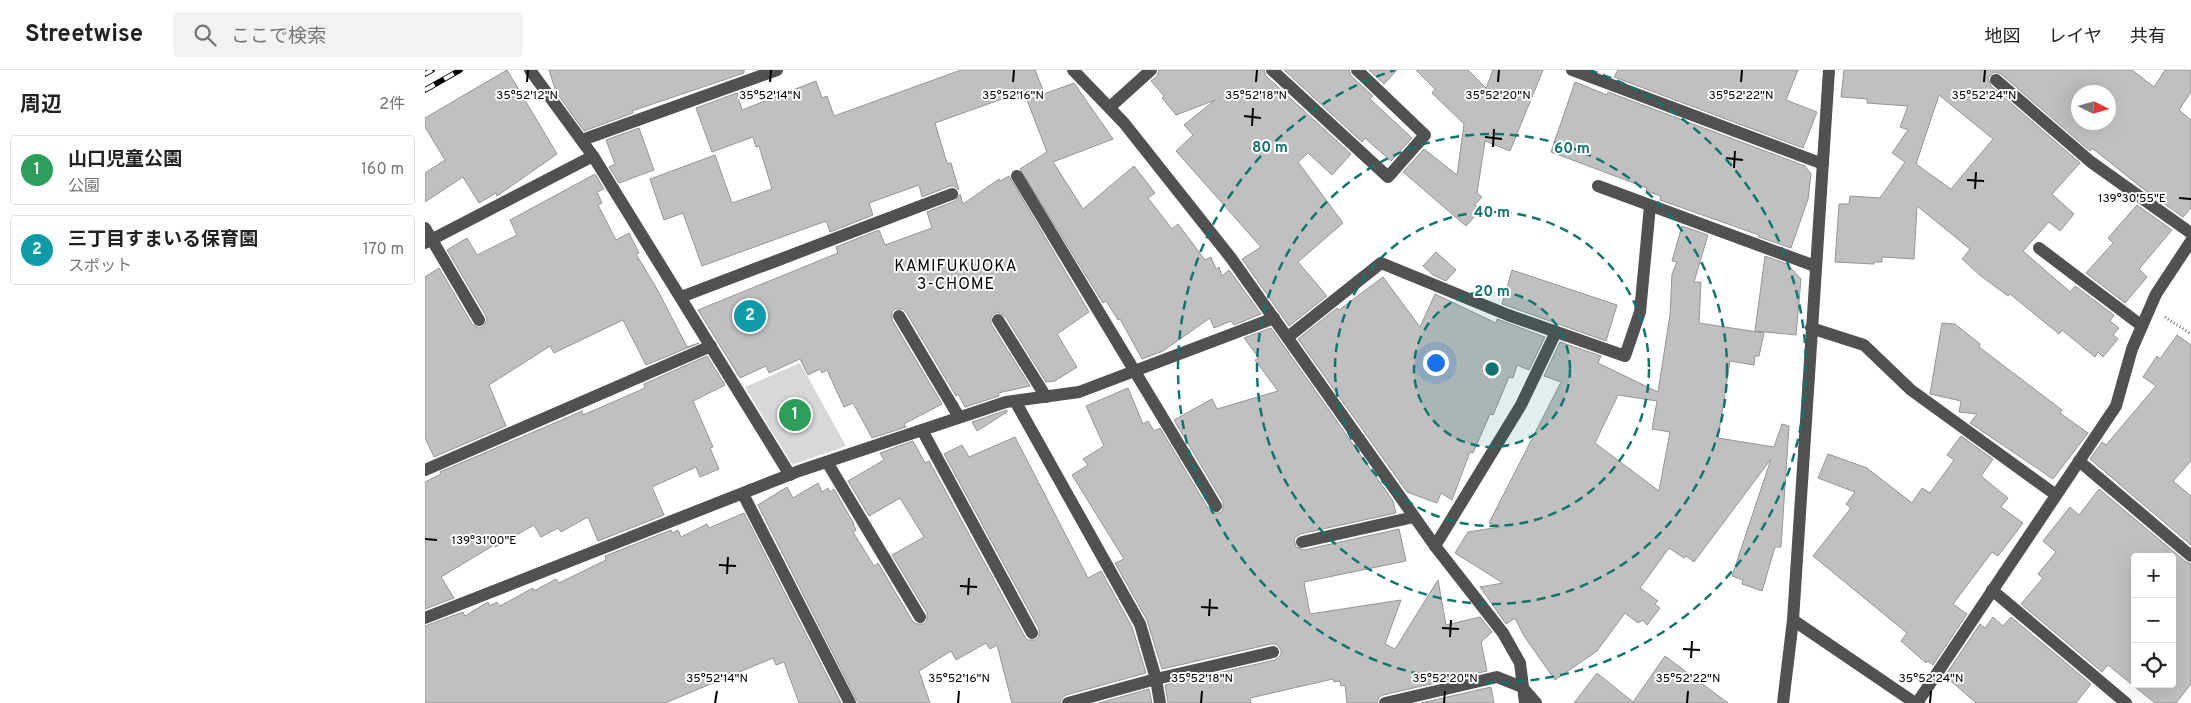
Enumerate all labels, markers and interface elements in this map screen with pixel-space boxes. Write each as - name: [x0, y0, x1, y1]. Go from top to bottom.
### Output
- search box: [173, 12, 523, 57]
- text: Streetwise: [25, 20, 143, 50]
- icon: search: [191, 21, 219, 49]
- text: ここで検索: [231, 25, 326, 49]
- text: 地図: [1985, 26, 2021, 49]
- text: レイヤ: [2049, 26, 2102, 49]
- text: 共有: [2130, 26, 2166, 49]
- north arrow: [2071, 85, 2116, 130]
- text: 35°52'12"N: [496, 88, 558, 104]
- text: 35°52'14"N: [739, 88, 801, 104]
- text: 35°52'16"N: [982, 88, 1044, 104]
- text: 35°52'18"N: [1225, 88, 1287, 104]
- text: 35°52'20"N: [1465, 88, 1531, 104]
- text: 35°52'22"N: [1709, 88, 1773, 104]
- text: 35°52'24"N: [1952, 88, 2016, 104]
- text: 周辺: [20, 92, 62, 119]
- text: 2件: [379, 95, 405, 115]
- text: 80 m: [1252, 139, 1288, 158]
- text: 60 m: [1554, 140, 1590, 159]
- text: 山口児童公園: [68, 148, 182, 172]
- text: 1: [34, 160, 40, 180]
- text: 160 m: [361, 160, 404, 180]
- text: 公園: [68, 177, 100, 197]
- text: 139°30'55"E: [2098, 191, 2166, 207]
- text: 40 m: [1474, 204, 1510, 223]
- text: 三丁目すまいる保育園: [68, 228, 258, 252]
- text: 2: [32, 240, 42, 260]
- text: 170 m: [363, 240, 404, 260]
- text: スポット: [68, 257, 132, 277]
- district label: KAMIFUKUOKA 3-CHOME: [894, 257, 1018, 295]
- text: 20 m: [1474, 283, 1510, 302]
- pin: 2: [734, 297, 766, 335]
- your location: [1423, 350, 1449, 376]
- centre of rings: [1483, 360, 1501, 378]
- pin: 1: [779, 396, 811, 434]
- text: 139°31'00"E: [451, 533, 517, 549]
- map controls: [2131, 553, 2176, 688]
- button: +: [2131, 553, 2176, 598]
- button: −: [2131, 598, 2176, 643]
- button: locate: [2131, 643, 2176, 688]
- text: 35°52'14"N: [686, 671, 748, 687]
- text: 35°52'16"N: [928, 671, 990, 687]
- text: 35°52'18"N: [1171, 671, 1233, 687]
- text: 35°52'20"N: [1412, 671, 1478, 687]
- text: 35°52'22"N: [1656, 671, 1720, 687]
- text: 35°52'24"N: [1899, 671, 1963, 687]

